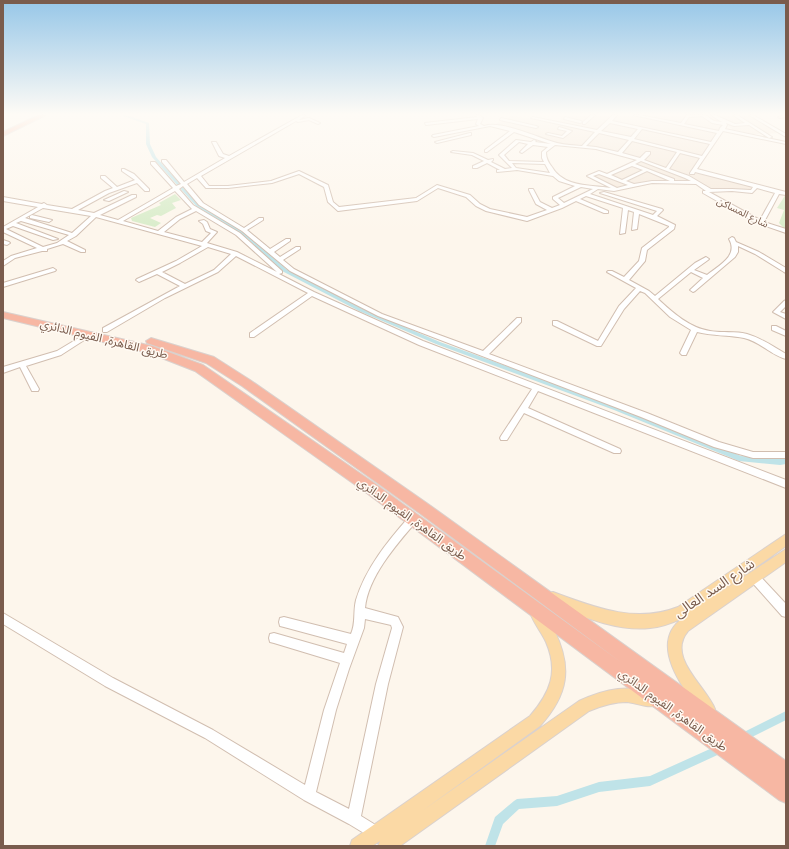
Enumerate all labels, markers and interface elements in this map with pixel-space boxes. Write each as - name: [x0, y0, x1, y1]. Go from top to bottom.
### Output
- street label: شارع المساكن: [714, 194, 771, 232]
- street label: طريق القاهرة, الفيوم الدائري: [38, 315, 169, 364]
- street label: طريق القاهرة, الفيوم الدائري: [353, 474, 470, 565]
- street label: شارع السد العالى: [670, 554, 759, 623]
- street label: طريق القاهرة, الفيوم الدائري: [614, 665, 731, 756]

